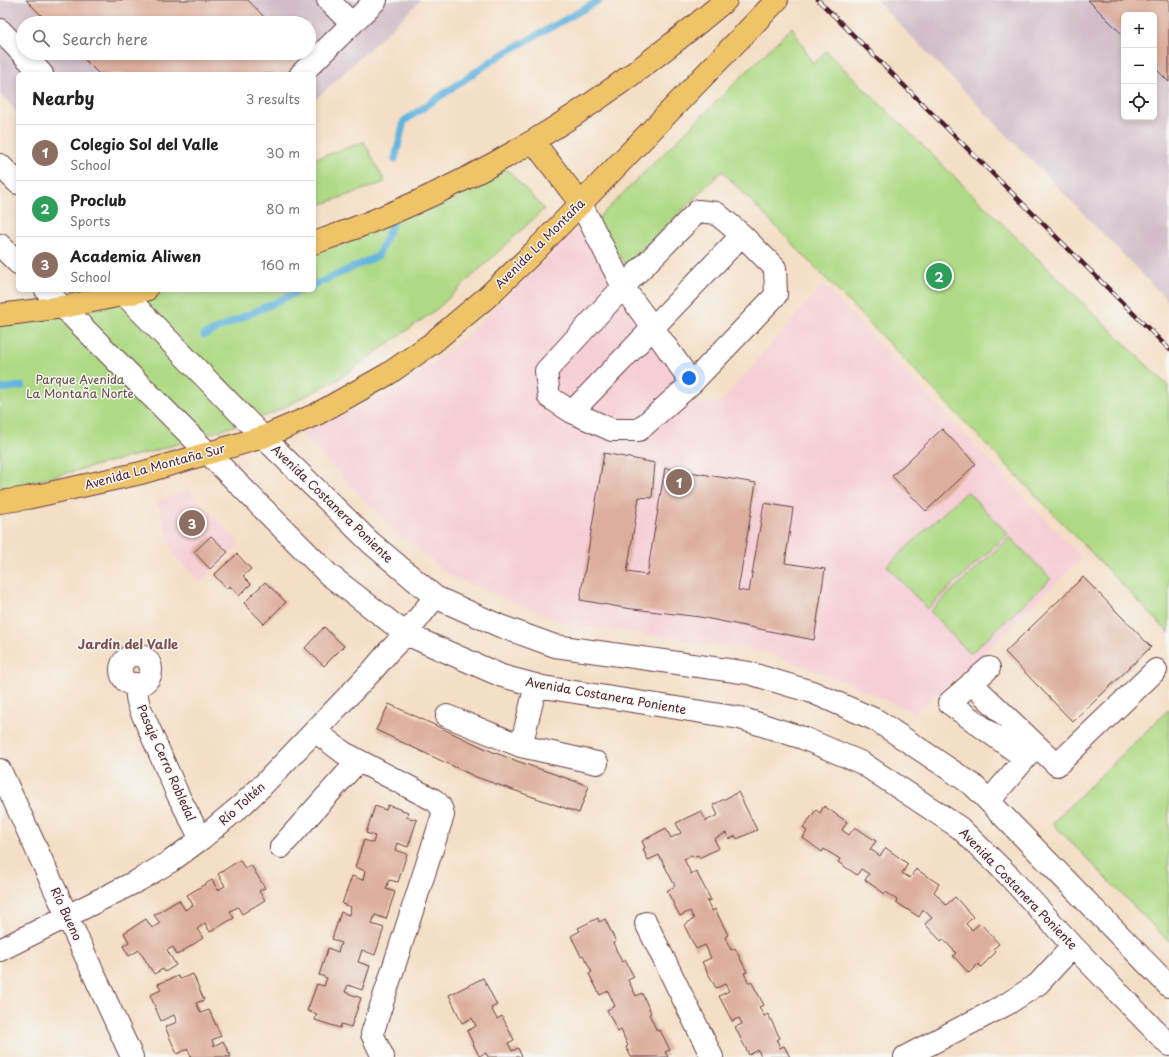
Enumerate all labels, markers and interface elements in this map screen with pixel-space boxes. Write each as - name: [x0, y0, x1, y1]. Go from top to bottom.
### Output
- map controls: [1121, 12, 1157, 120]
- button: +: [1121, 12, 1157, 48]
- search box: [16, 16, 316, 60]
- icon: search: [30, 27, 52, 49]
- text: Search here: [62, 27, 148, 50]
- button: −: [1121, 48, 1157, 84]
- button: locate: [1121, 84, 1157, 120]
- text: Nearby: [32, 85, 94, 111]
- text: 3 results: [246, 89, 300, 108]
- text: Colegio Sol del Valle: [70, 132, 219, 155]
- text: 1: [42, 143, 48, 162]
- text: 30 m: [266, 143, 300, 162]
- text: School: [70, 155, 111, 174]
- text: Proclub: [70, 188, 126, 211]
- street label: Avenida La Montaña: [490, 194, 589, 292]
- text: 2: [40, 199, 50, 218]
- text: 80 m: [266, 199, 300, 218]
- text: Sports: [70, 211, 110, 230]
- text: Academia Aliwen: [70, 244, 201, 267]
- text: 3: [41, 255, 49, 274]
- text: 160 m: [261, 255, 300, 274]
- pin: 2: [926, 261, 952, 291]
- text: School: [70, 267, 111, 286]
- your location: [679, 368, 699, 388]
- park label: Parque Avenida La Montaña Norte: [26, 370, 134, 402]
- street label: Avenida La Montaña Sur: [82, 438, 227, 493]
- street label: Avenida Costanera Poniente: [268, 440, 398, 567]
- pin: 1: [666, 467, 692, 497]
- pin: 3: [179, 508, 205, 538]
- district label: Jardín del Valle: [78, 634, 178, 653]
- street label: Avenida Costanera Poniente: [524, 672, 688, 718]
- street label: Pasaje Cerro Robledal: [133, 701, 201, 824]
- street label: Río Toltén: [214, 777, 269, 829]
- street label: Avenida Costanera Poniente: [956, 823, 1082, 954]
- street label: Río Bueno: [47, 884, 87, 944]

